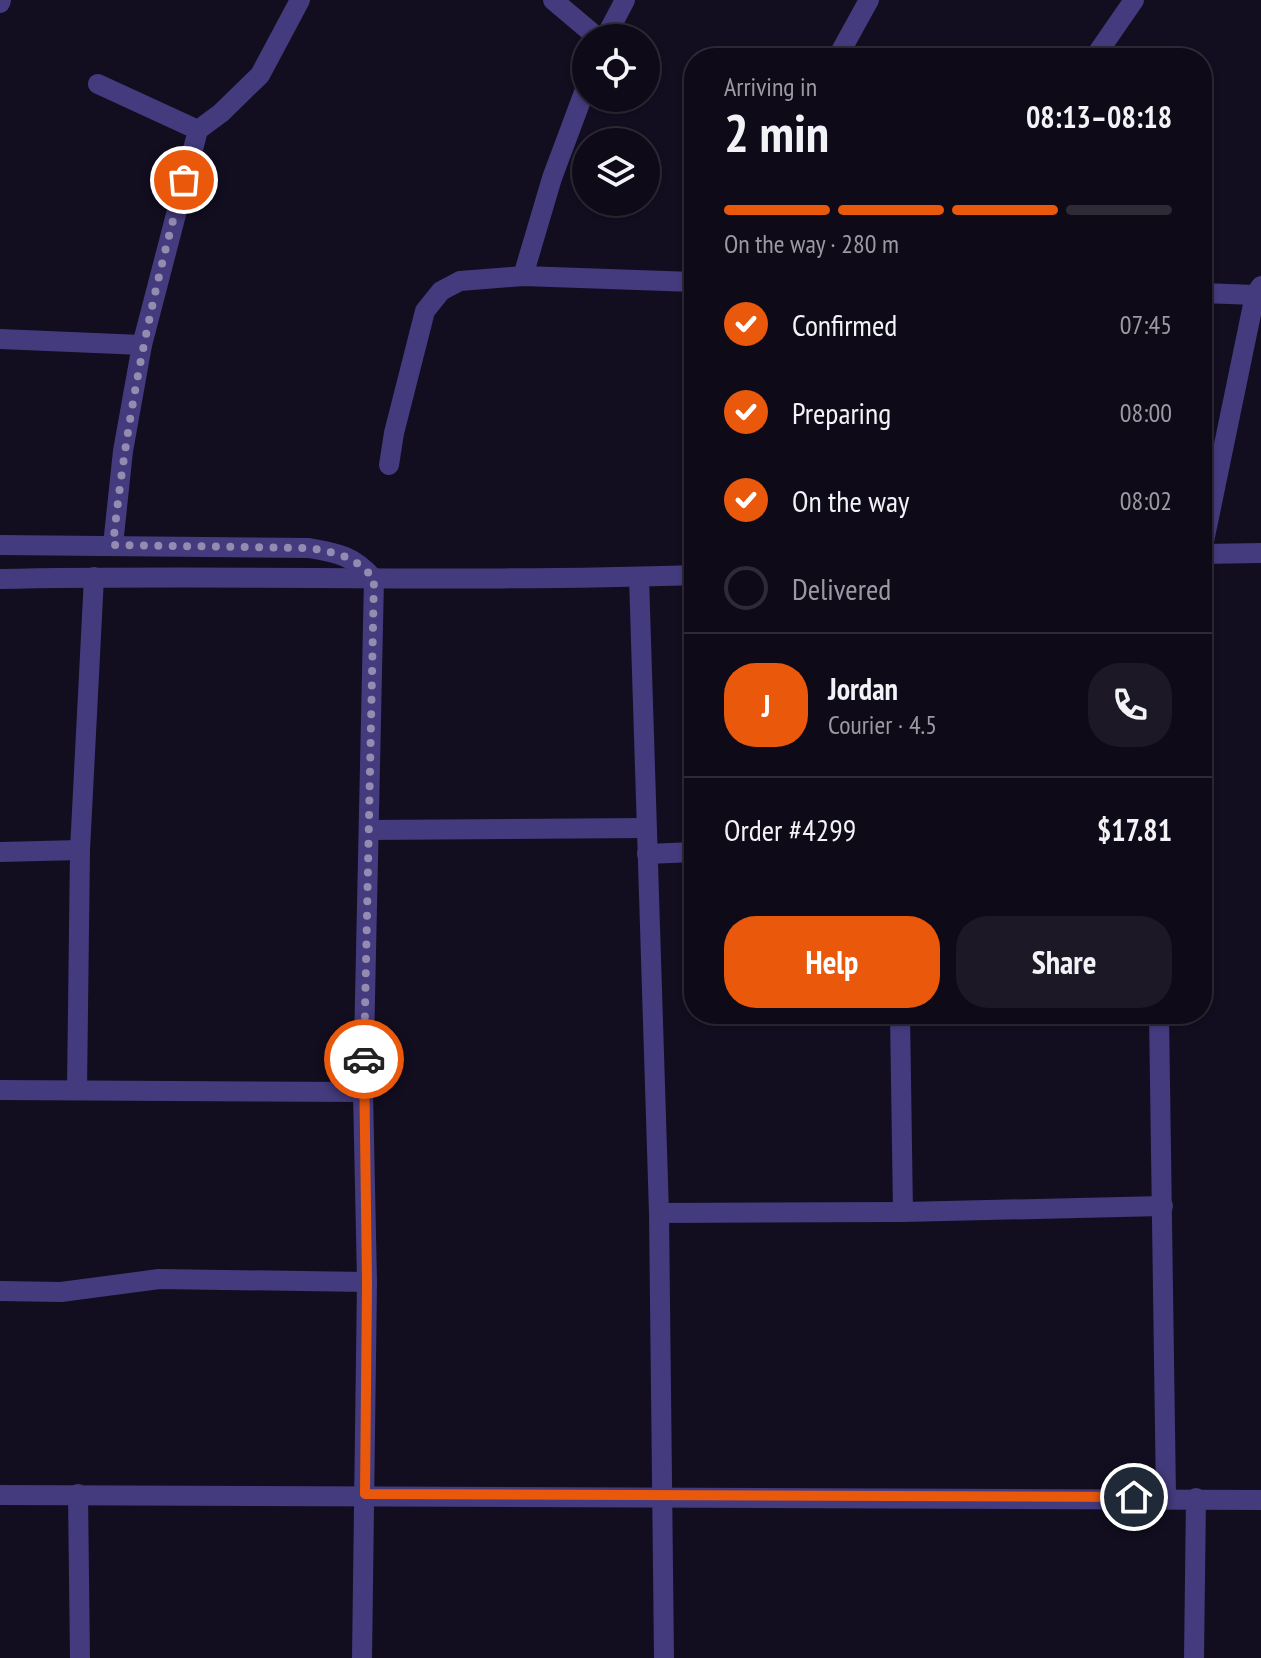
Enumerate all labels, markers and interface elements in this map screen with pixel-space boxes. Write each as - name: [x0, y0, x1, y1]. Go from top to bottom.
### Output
- map controls: [572, 24, 660, 216]
- button: locate: [572, 24, 660, 112]
- text: Arriving in: [724, 70, 817, 103]
- text: 08:13–08:18: [1026, 97, 1172, 136]
- text: 2 min: [724, 99, 829, 166]
- button: layers: [572, 128, 660, 216]
- pin: [150, 146, 218, 214]
- icon: bag: [162, 158, 206, 202]
- text: On the way · 280 m: [724, 227, 899, 260]
- icon: check: [724, 302, 768, 346]
- text: Confirmed: [792, 305, 897, 344]
- text: 07:45: [1120, 308, 1172, 341]
- icon: check: [724, 390, 768, 434]
- text: Preparing: [792, 393, 891, 432]
- text: 08:00: [1120, 396, 1172, 429]
- icon: check: [724, 478, 768, 522]
- text: On the way: [792, 481, 909, 520]
- text: 08:02: [1120, 484, 1172, 517]
- text: Delivered: [792, 569, 891, 608]
- button: phone: [1088, 663, 1172, 747]
- text: Jordan: [828, 669, 898, 708]
- text: J: [762, 686, 770, 725]
- text: Courier · 4.5: [828, 708, 937, 741]
- text: Order #4299: [724, 810, 856, 849]
- text: $17.81: [1097, 810, 1172, 849]
- button: Help: [724, 916, 940, 1008]
- button: Share: [956, 916, 1172, 1008]
- courier: [324, 1019, 404, 1099]
- icon: car: [342, 1037, 386, 1081]
- pin: [1100, 1463, 1168, 1531]
- icon: home: [1112, 1475, 1156, 1519]

